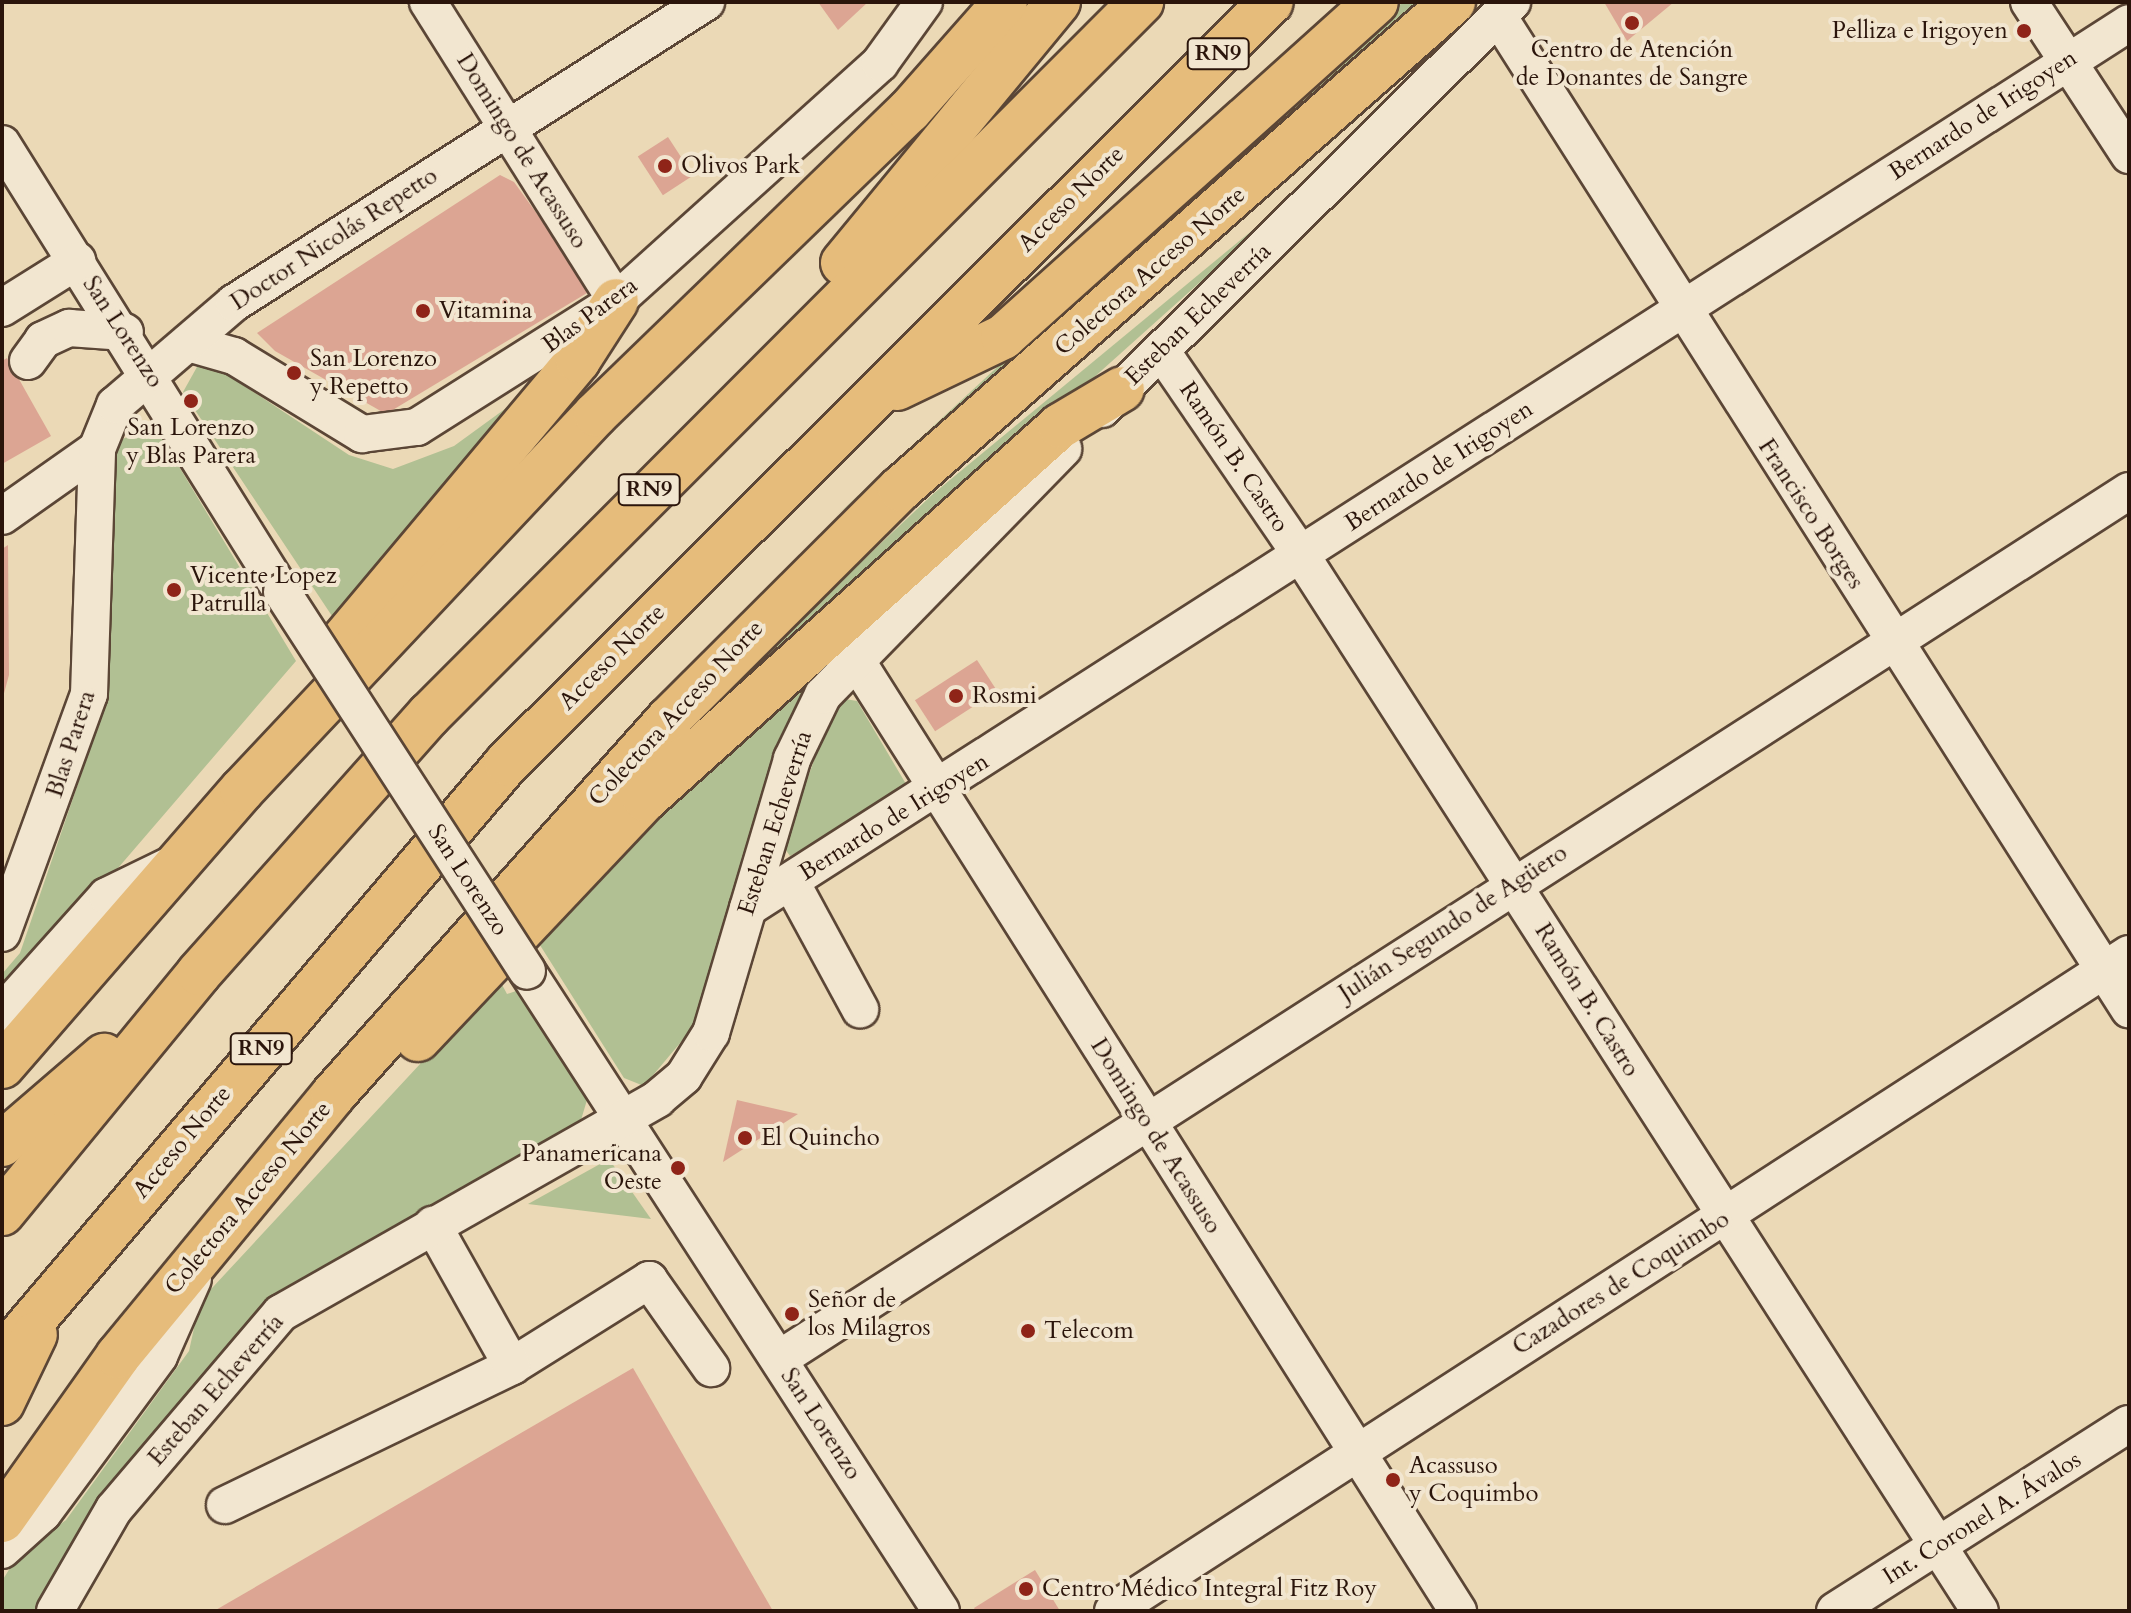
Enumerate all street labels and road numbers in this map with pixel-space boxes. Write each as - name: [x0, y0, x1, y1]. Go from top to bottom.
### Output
- road number: RN9: [1186, 36, 1250, 72]
- street label: Bernardo de Irigoyen: [1884, 43, 2082, 187]
- street label: Domingo de Acassuso: [450, 48, 594, 254]
- street label: Acceso Norte: [1012, 140, 1130, 258]
- street label: Doctor Nicolás Repetto: [225, 161, 443, 317]
- street label: Colectora Acceso Norte: [1049, 180, 1251, 362]
- street label: Esteban Echeverría: [1119, 237, 1277, 391]
- street label: San Lorenzo: [76, 271, 170, 393]
- street label: Blas Parera: [537, 271, 643, 359]
- street label: Ramón B. Castro: [1173, 376, 1295, 538]
- street label: Bernardo de Irigoyen: [1340, 394, 1538, 538]
- street label: Francisco Borges: [1752, 434, 1870, 594]
- road number: RN9: [617, 472, 681, 508]
- street label: Acceso Norte: [553, 598, 671, 716]
- street label: Colectora Acceso Norte: [582, 614, 770, 812]
- street label: Blas Parera: [40, 687, 102, 801]
- street label: Esteban Echeverría: [732, 727, 818, 919]
- street label: Bernardo de Irigoyen: [794, 747, 994, 887]
- street label: San Lorenzo: [421, 819, 515, 941]
- street label: Julián Segundo de Agüero: [1333, 838, 1573, 1008]
- street label: Ramón B. Castro: [1528, 918, 1646, 1082]
- road number: RN9: [229, 1031, 293, 1067]
- street label: Domingo de Acassuso: [1084, 1033, 1228, 1239]
- street label: Acceso Norte: [127, 1080, 237, 1204]
- street label: Colectora Acceso Norte: [159, 1096, 337, 1300]
- street label: Cazadores de Coquimbo: [1507, 1205, 1735, 1361]
- street label: Esteban Echeverría: [142, 1308, 290, 1472]
- street label: San Lorenzo: [774, 1363, 868, 1485]
- street label: Int. Coronel A. Ávalos: [1878, 1445, 2086, 1591]

